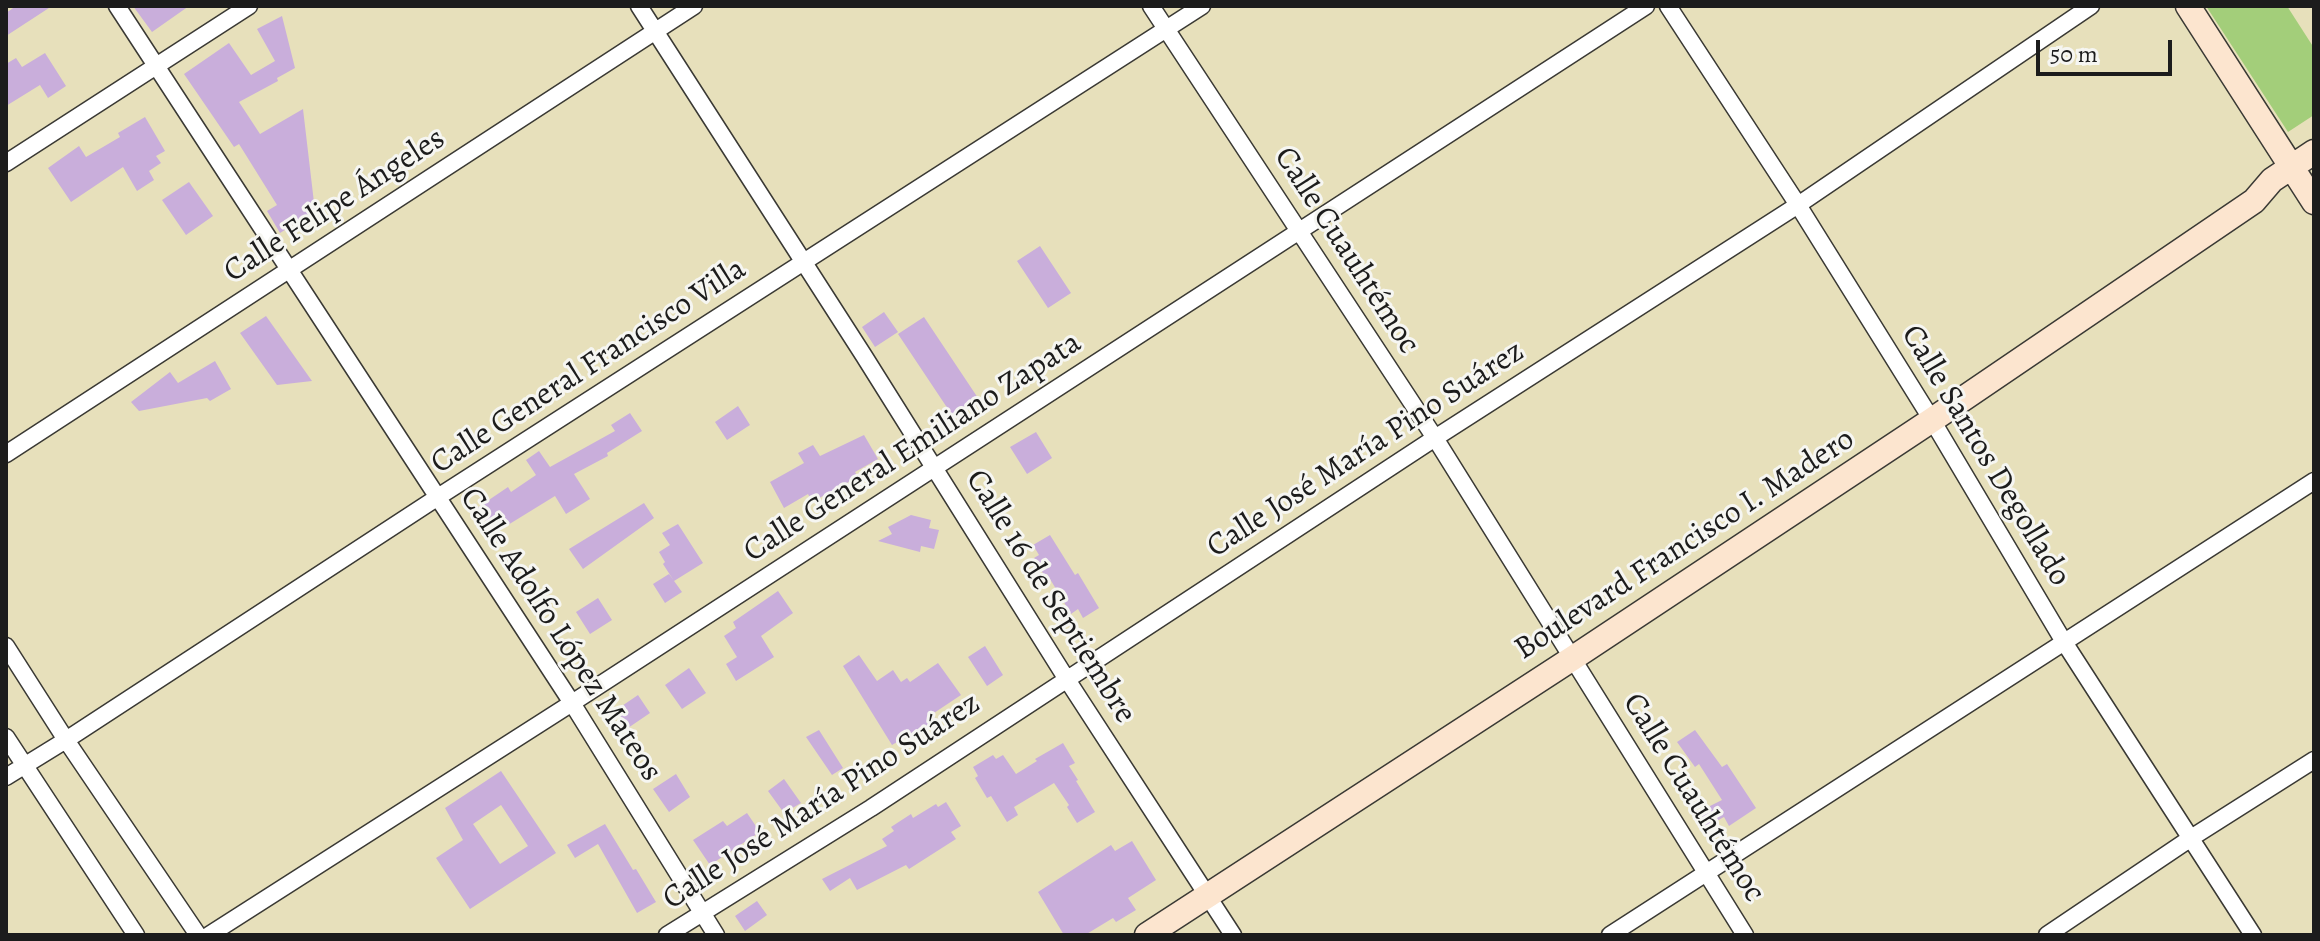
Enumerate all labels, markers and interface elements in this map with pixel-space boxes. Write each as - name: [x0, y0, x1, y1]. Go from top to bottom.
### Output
- scale bar: [2040, 24, 2176, 74]
- text: 50 m: [2050, 38, 2098, 70]
- street label: Calle Felipe Ángeles: [217, 120, 453, 292]
- street label: Calle Cuauhtémoc: [1265, 140, 1427, 362]
- street label: Calle General Francisco Villa: [424, 251, 754, 483]
- street label: Calle Santos Degollado: [1892, 318, 2078, 594]
- street label: Calle General Emiliano Zapata: [737, 324, 1089, 572]
- street label: Calle José María Pino Suárez: [1200, 333, 1532, 567]
- street label: Boulevard Francisco I. Madero: [1508, 421, 1862, 669]
- street label: Calle 16 de Septiembre: [956, 463, 1144, 731]
- street label: Calle Adolfo López Mateos: [451, 481, 669, 789]
- street label: Calle José María Pino Suárez: [656, 685, 988, 919]
- street label: Calle Cuauhtémoc: [1613, 687, 1773, 909]

